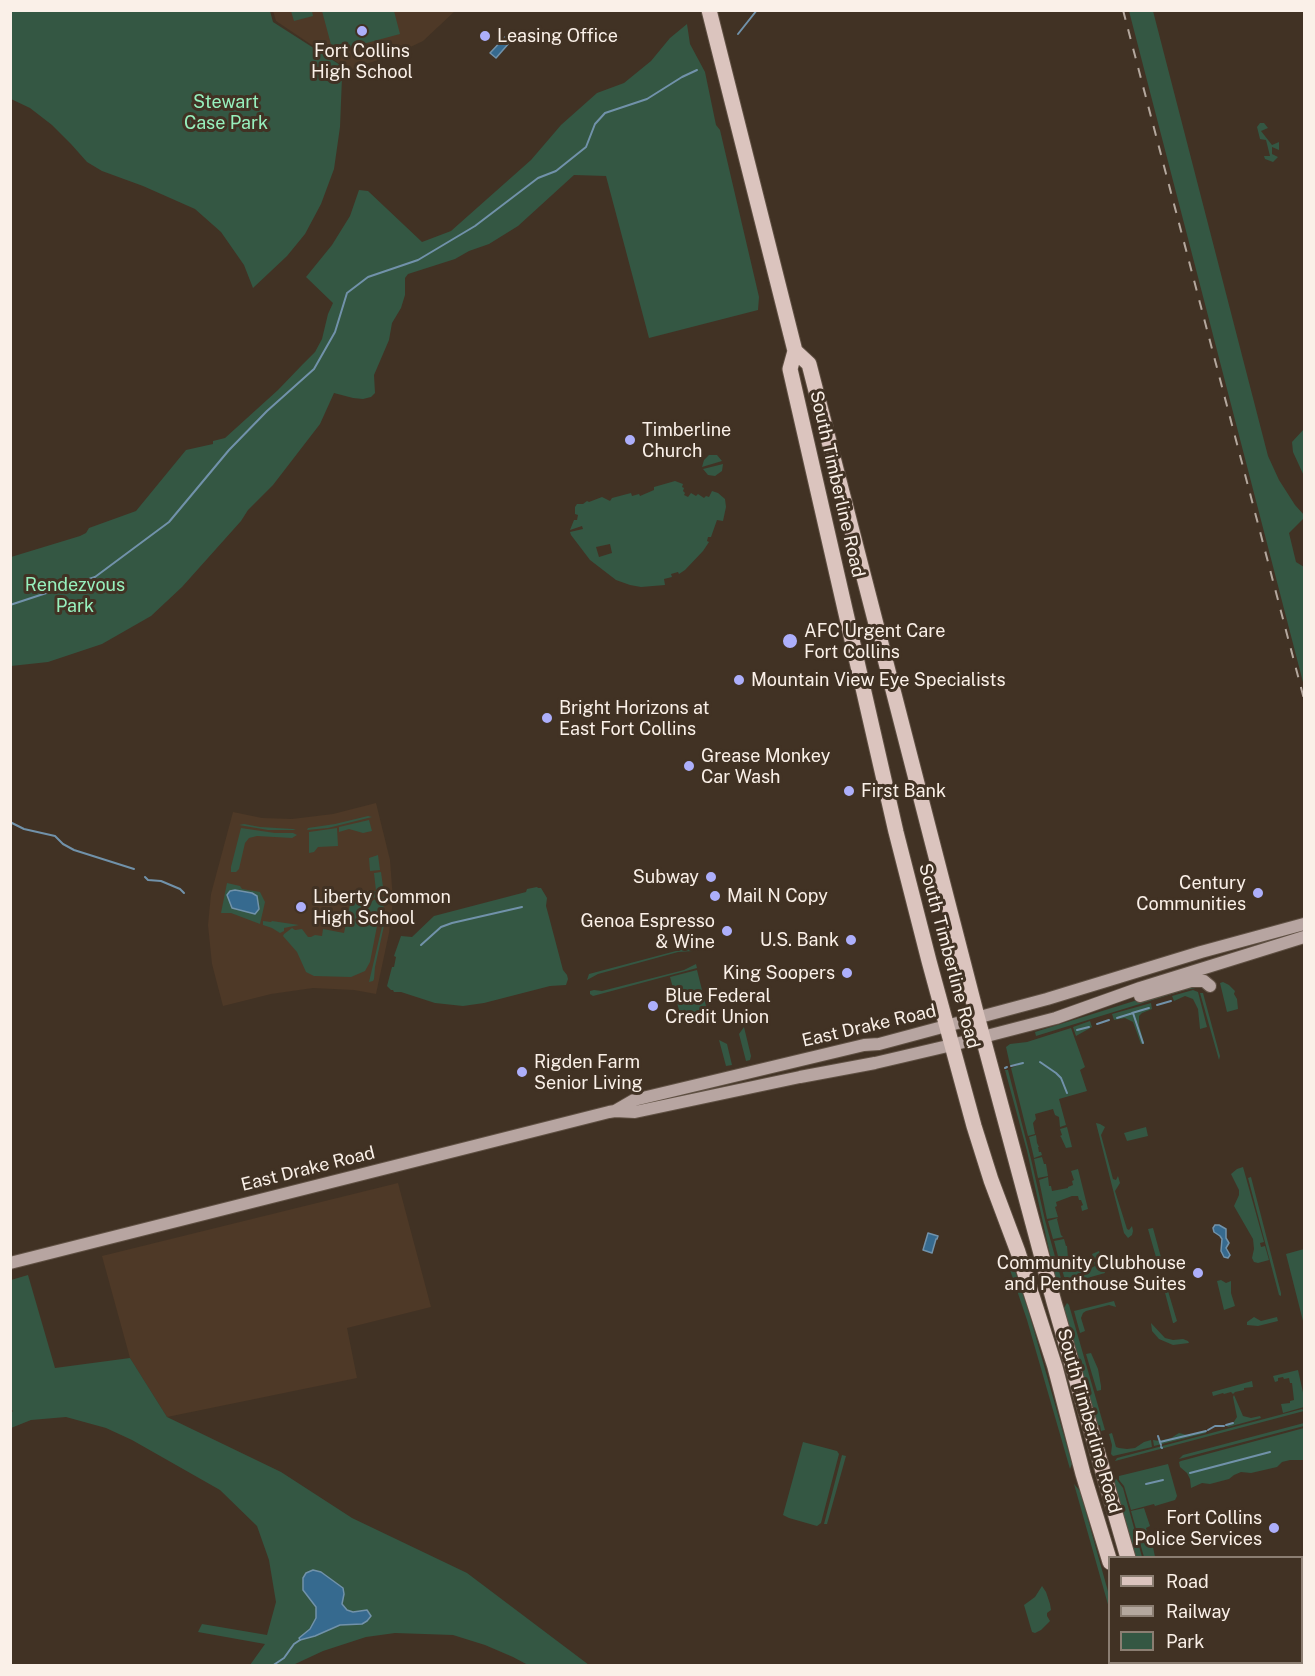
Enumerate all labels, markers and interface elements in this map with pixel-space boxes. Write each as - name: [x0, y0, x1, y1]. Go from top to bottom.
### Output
- marker: Fort Collins High School: [355, 24, 369, 38]
- place label: Leasing Office: [497, 25, 618, 47]
- marker: Leasing Office: [478, 29, 492, 43]
- place label: Fort Collins High School: [311, 40, 413, 82]
- park label: Stewart Case Park: [184, 91, 268, 134]
- street label: South Timberline Road: [805, 389, 869, 579]
- place label: Timberline Church: [642, 419, 731, 462]
- marker: Timberline Church: [623, 433, 637, 447]
- park label: Rendezvous Park: [25, 574, 125, 616]
- place label: AFC Urgent Care Fort Collins: [804, 620, 945, 662]
- marker: AFC Urgent Care Fort Collins: [781, 632, 799, 650]
- place label: Mountain View Eye Specialists: [751, 669, 1006, 691]
- marker: Mountain View Eye Specialists: [732, 673, 746, 687]
- place label: Bright Horizons at East Fort Collins: [559, 697, 710, 740]
- marker: Bright Horizons at East Fort Collins: [540, 711, 554, 725]
- place label: Grease Monkey Car Wash: [701, 745, 830, 788]
- marker: Grease Monkey Car Wash: [682, 759, 696, 773]
- place label: First Bank: [861, 780, 946, 802]
- marker: First Bank: [842, 784, 856, 798]
- street label: South Timberline Road: [914, 861, 984, 1051]
- place label: Subway: [633, 866, 699, 888]
- marker: Subway: [704, 870, 718, 884]
- place label: Century Communities: [1136, 872, 1246, 914]
- place label: Mail N Copy: [727, 885, 828, 907]
- place label: Liberty Common High School: [313, 886, 451, 928]
- marker: Century Communities: [1251, 886, 1265, 900]
- marker: Mail N Copy: [708, 889, 722, 903]
- marker: Liberty Common High School: [294, 900, 308, 914]
- place label: Genoa Espresso & Wine: [581, 910, 715, 952]
- marker: Genoa Espresso & Wine: [720, 924, 734, 938]
- place label: U.S. Bank: [760, 929, 839, 951]
- marker: U.S. Bank: [844, 933, 858, 947]
- place label: King Soopers: [723, 962, 835, 984]
- marker: King Soopers: [840, 966, 854, 980]
- place label: Blue Federal Credit Union: [665, 985, 771, 1028]
- marker: Blue Federal Credit Union: [646, 999, 660, 1013]
- street label: East Drake Road: [800, 1000, 938, 1052]
- place label: Rigden Farm Senior Living: [534, 1051, 643, 1094]
- marker: Rigden Farm Senior Living: [515, 1065, 529, 1079]
- street label: East Drake Road: [239, 1142, 377, 1196]
- place label: Community Clubhouse and Penthouse Suites: [997, 1252, 1186, 1294]
- marker: Community Clubhouse and Penthouse Suites: [1191, 1266, 1205, 1280]
- street label: South Timberline Road: [1052, 1326, 1126, 1516]
- place label: Fort Collins Police Services: [1134, 1507, 1262, 1550]
- marker: Fort Collins Police Services: [1267, 1521, 1281, 1535]
- legend: [1108, 1556, 1303, 1664]
- text: Road: [1166, 1571, 1209, 1592]
- text: Railway: [1166, 1601, 1231, 1622]
- text: Park: [1166, 1631, 1204, 1652]

